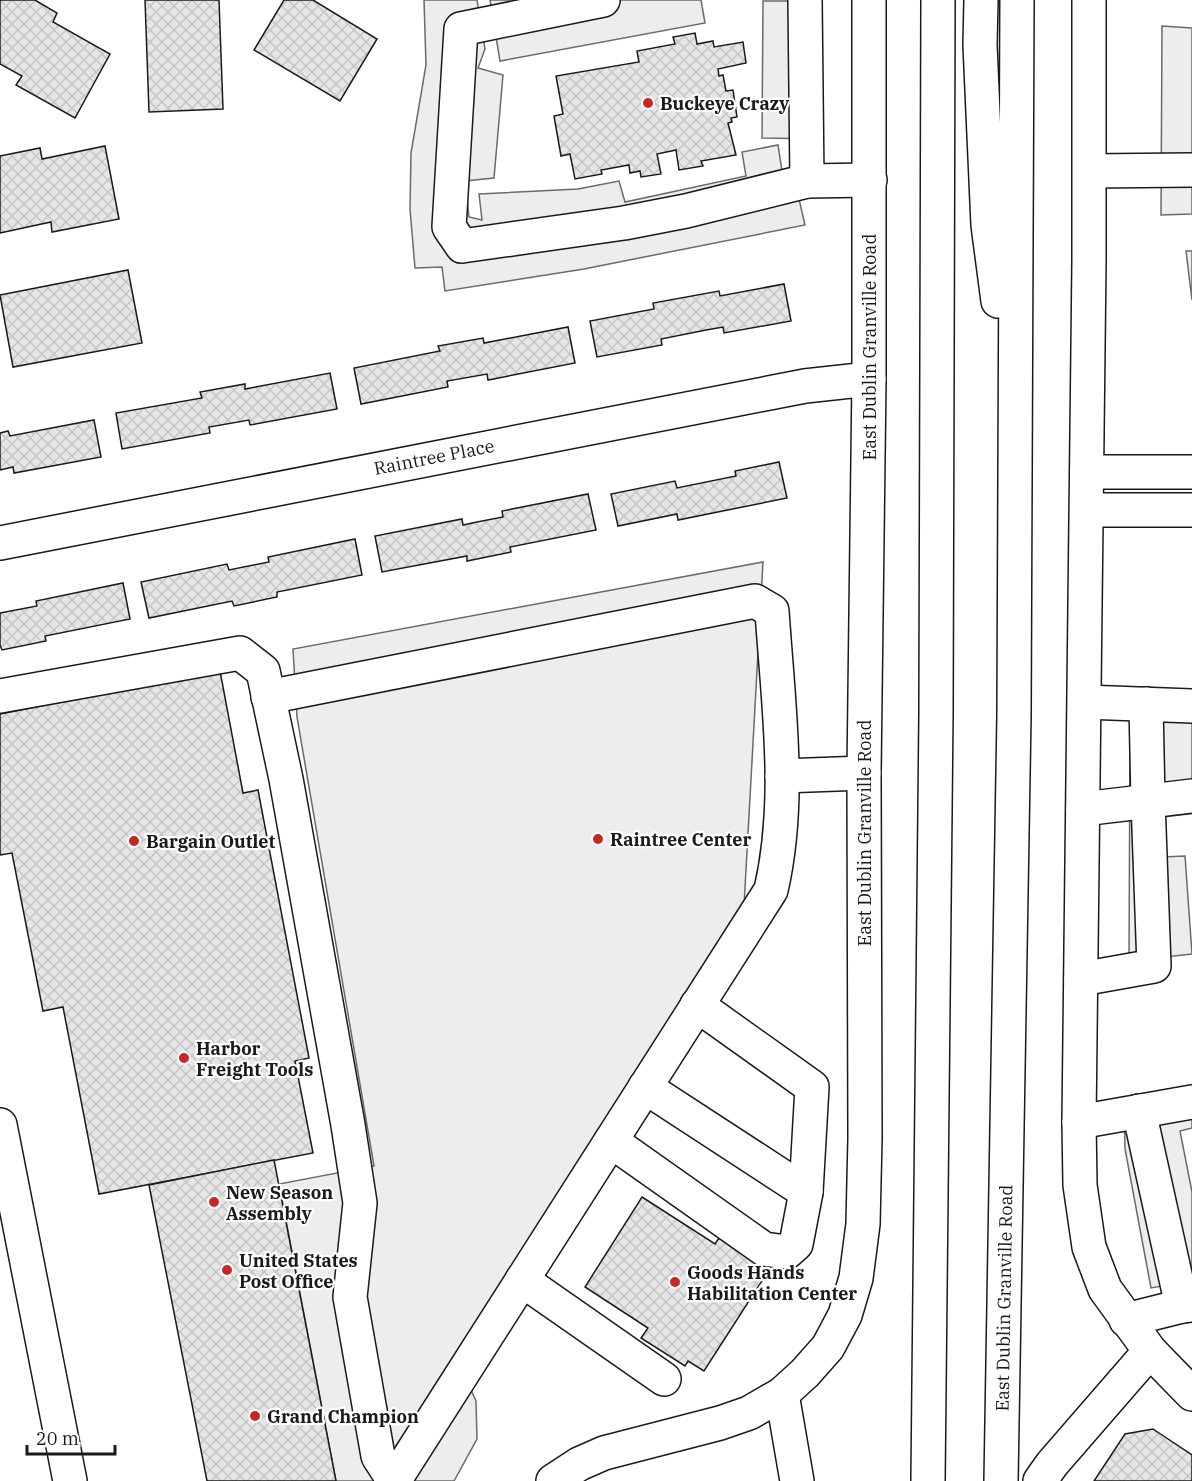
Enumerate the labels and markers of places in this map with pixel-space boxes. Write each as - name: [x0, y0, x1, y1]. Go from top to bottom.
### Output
- place label: Buckeye Crazy: [660, 92, 790, 115]
- marker: Buckeye Crazy: [641, 96, 655, 110]
- place label: Raintree Center: [610, 828, 751, 851]
- place label: Bargain Outlet: [146, 830, 276, 853]
- marker: Raintree Center: [591, 832, 605, 846]
- marker: Bargain Outlet: [127, 834, 141, 848]
- place label: Harbor Freight Tools: [196, 1037, 313, 1081]
- marker: Harbor Freight Tools: [177, 1051, 191, 1065]
- place label: New Season Assembly: [226, 1181, 333, 1225]
- marker: New Season Assembly: [207, 1195, 221, 1209]
- place label: United States Post Office: [239, 1249, 358, 1293]
- place label: Goods Hands Habilitation Center: [687, 1261, 857, 1305]
- marker: United States Post Office: [220, 1263, 234, 1277]
- marker: Goods Hands Habilitation Center: [668, 1275, 682, 1289]
- place label: Grand Champion: [267, 1405, 419, 1428]
- marker: Grand Champion: [248, 1409, 262, 1423]

